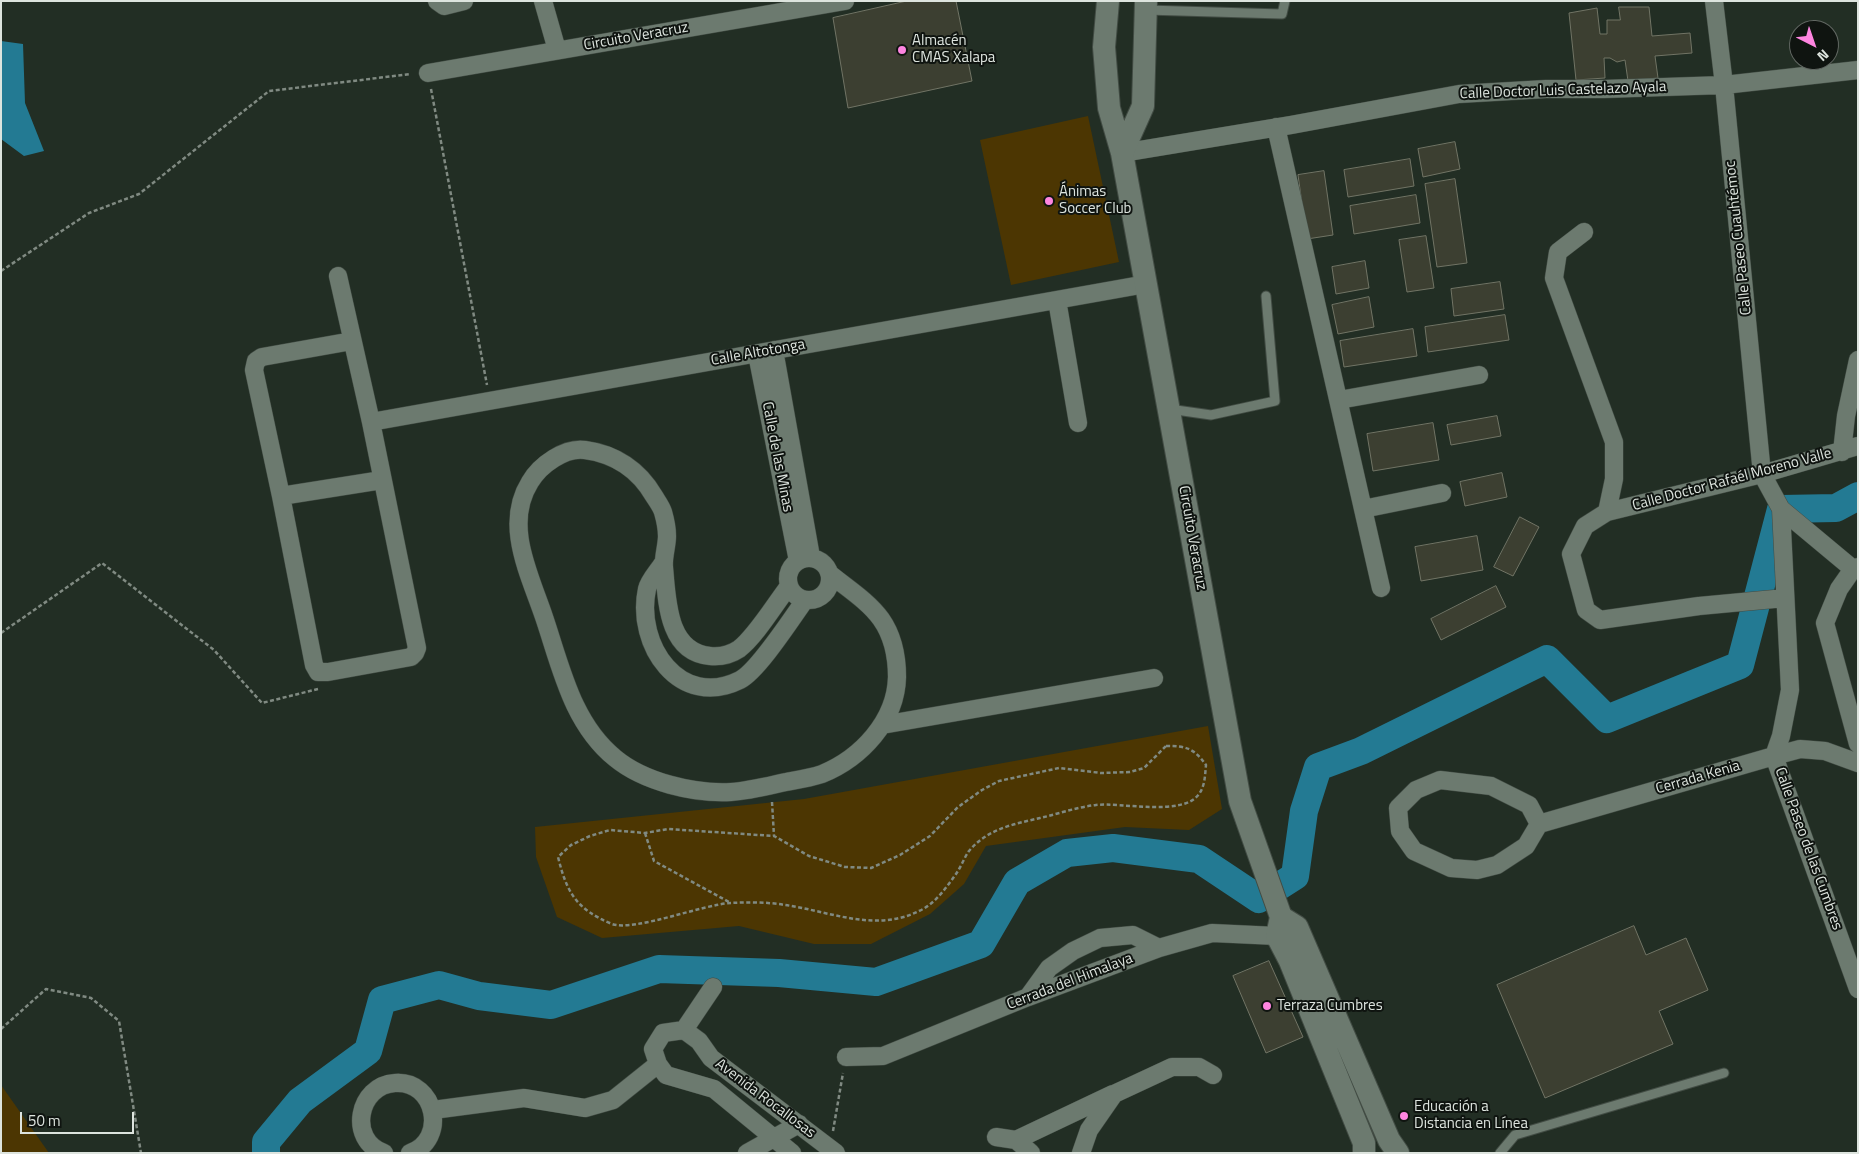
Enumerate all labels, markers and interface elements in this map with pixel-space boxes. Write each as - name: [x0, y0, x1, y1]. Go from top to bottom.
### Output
- street label: Circuito Veracruz: [582, 19, 690, 55]
- north arrow: [1789, 20, 1839, 70]
- place label: Almacén CMAS Xalapa: [912, 32, 995, 67]
- marker: Almacén CMAS Xalapa: [896, 44, 908, 56]
- text: N: [1813, 45, 1834, 67]
- street label: Calle Doctor Luis Castelazo Ayala: [1459, 78, 1667, 104]
- street label: Calle Paseo Cuauhtémoc: [1722, 160, 1756, 316]
- place label: Ánimas Soccer Club: [1059, 183, 1131, 218]
- marker: Ánimas Soccer Club: [1043, 195, 1055, 207]
- street label: Calle Altotonga: [709, 336, 807, 370]
- street label: Calle de las Minas: [757, 400, 797, 514]
- street label: Calle Doctor Rafaél Moreno Valle: [1630, 445, 1834, 515]
- street label: Circuito Veracruz: [1174, 484, 1210, 592]
- street label: Cerrada Kenia: [1654, 757, 1742, 799]
- street label: Calle Paseo de las Cumbres: [1770, 765, 1846, 933]
- street label: Cerrada del Himalaya: [1004, 950, 1136, 1014]
- place label: Terraza Cumbres: [1277, 997, 1383, 1015]
- marker: Terraza Cumbres: [1261, 1000, 1273, 1012]
- street label: Avenida Rocallosas: [711, 1055, 819, 1143]
- place label: Educación a Distancia en Línea: [1414, 1098, 1528, 1133]
- scale bar: [22, 1102, 136, 1134]
- text: 50 m: [28, 1109, 61, 1132]
- marker: Educación a Distancia en Línea: [1398, 1110, 1410, 1122]

